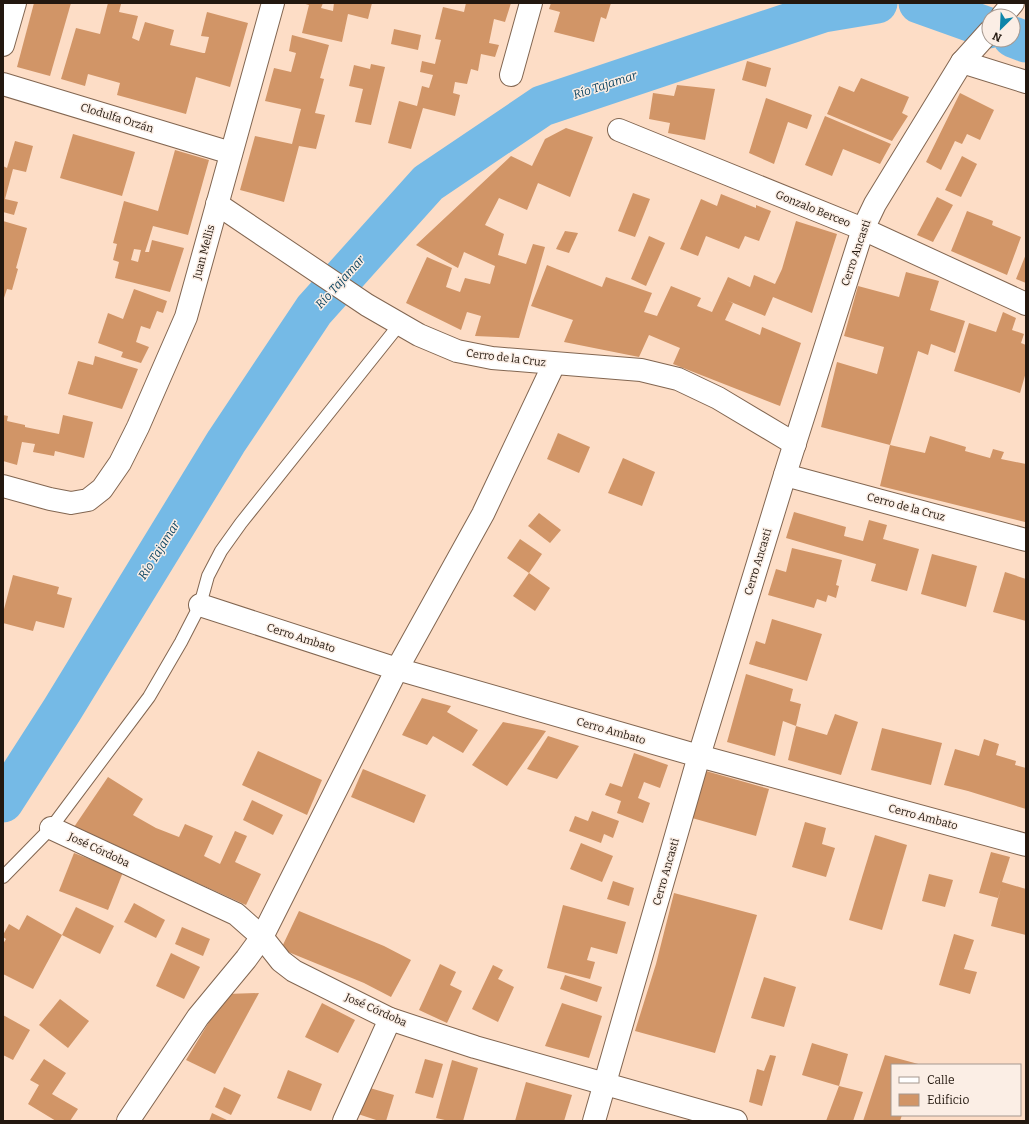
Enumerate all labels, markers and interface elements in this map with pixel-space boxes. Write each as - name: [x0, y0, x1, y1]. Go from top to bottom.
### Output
- north arrow: [981, 8, 1021, 48]
- text: N: [990, 29, 1004, 44]
- water label: Río Tajamar: [571, 68, 640, 102]
- street label: Clodulfa Orzán: [79, 101, 155, 135]
- street label: Gonzalo Berceo: [774, 188, 852, 230]
- street label: Cerro Ancasti: [839, 218, 874, 288]
- street label: Juan Mellis: [190, 223, 218, 282]
- water label: Río Tajamar: [313, 252, 368, 311]
- street label: Cerro de la Cruz: [465, 347, 547, 369]
- street label: Cerro de la Cruz: [866, 490, 946, 524]
- water label: Río Tajamar: [136, 517, 183, 582]
- street label: Cerro Ancasti: [742, 526, 775, 597]
- street label: Cerro Ambato: [265, 621, 337, 655]
- street label: Cerro Ambato: [575, 715, 647, 747]
- street label: Cerro Ambato: [887, 801, 959, 833]
- street label: José Córdoba: [65, 830, 132, 870]
- street label: Cerro Ancasti: [650, 836, 682, 907]
- street label: José Córdoba: [342, 990, 409, 1029]
- legend: [891, 1064, 1021, 1116]
- text: Calle: [927, 1073, 955, 1087]
- text: Edificio: [927, 1093, 969, 1107]

